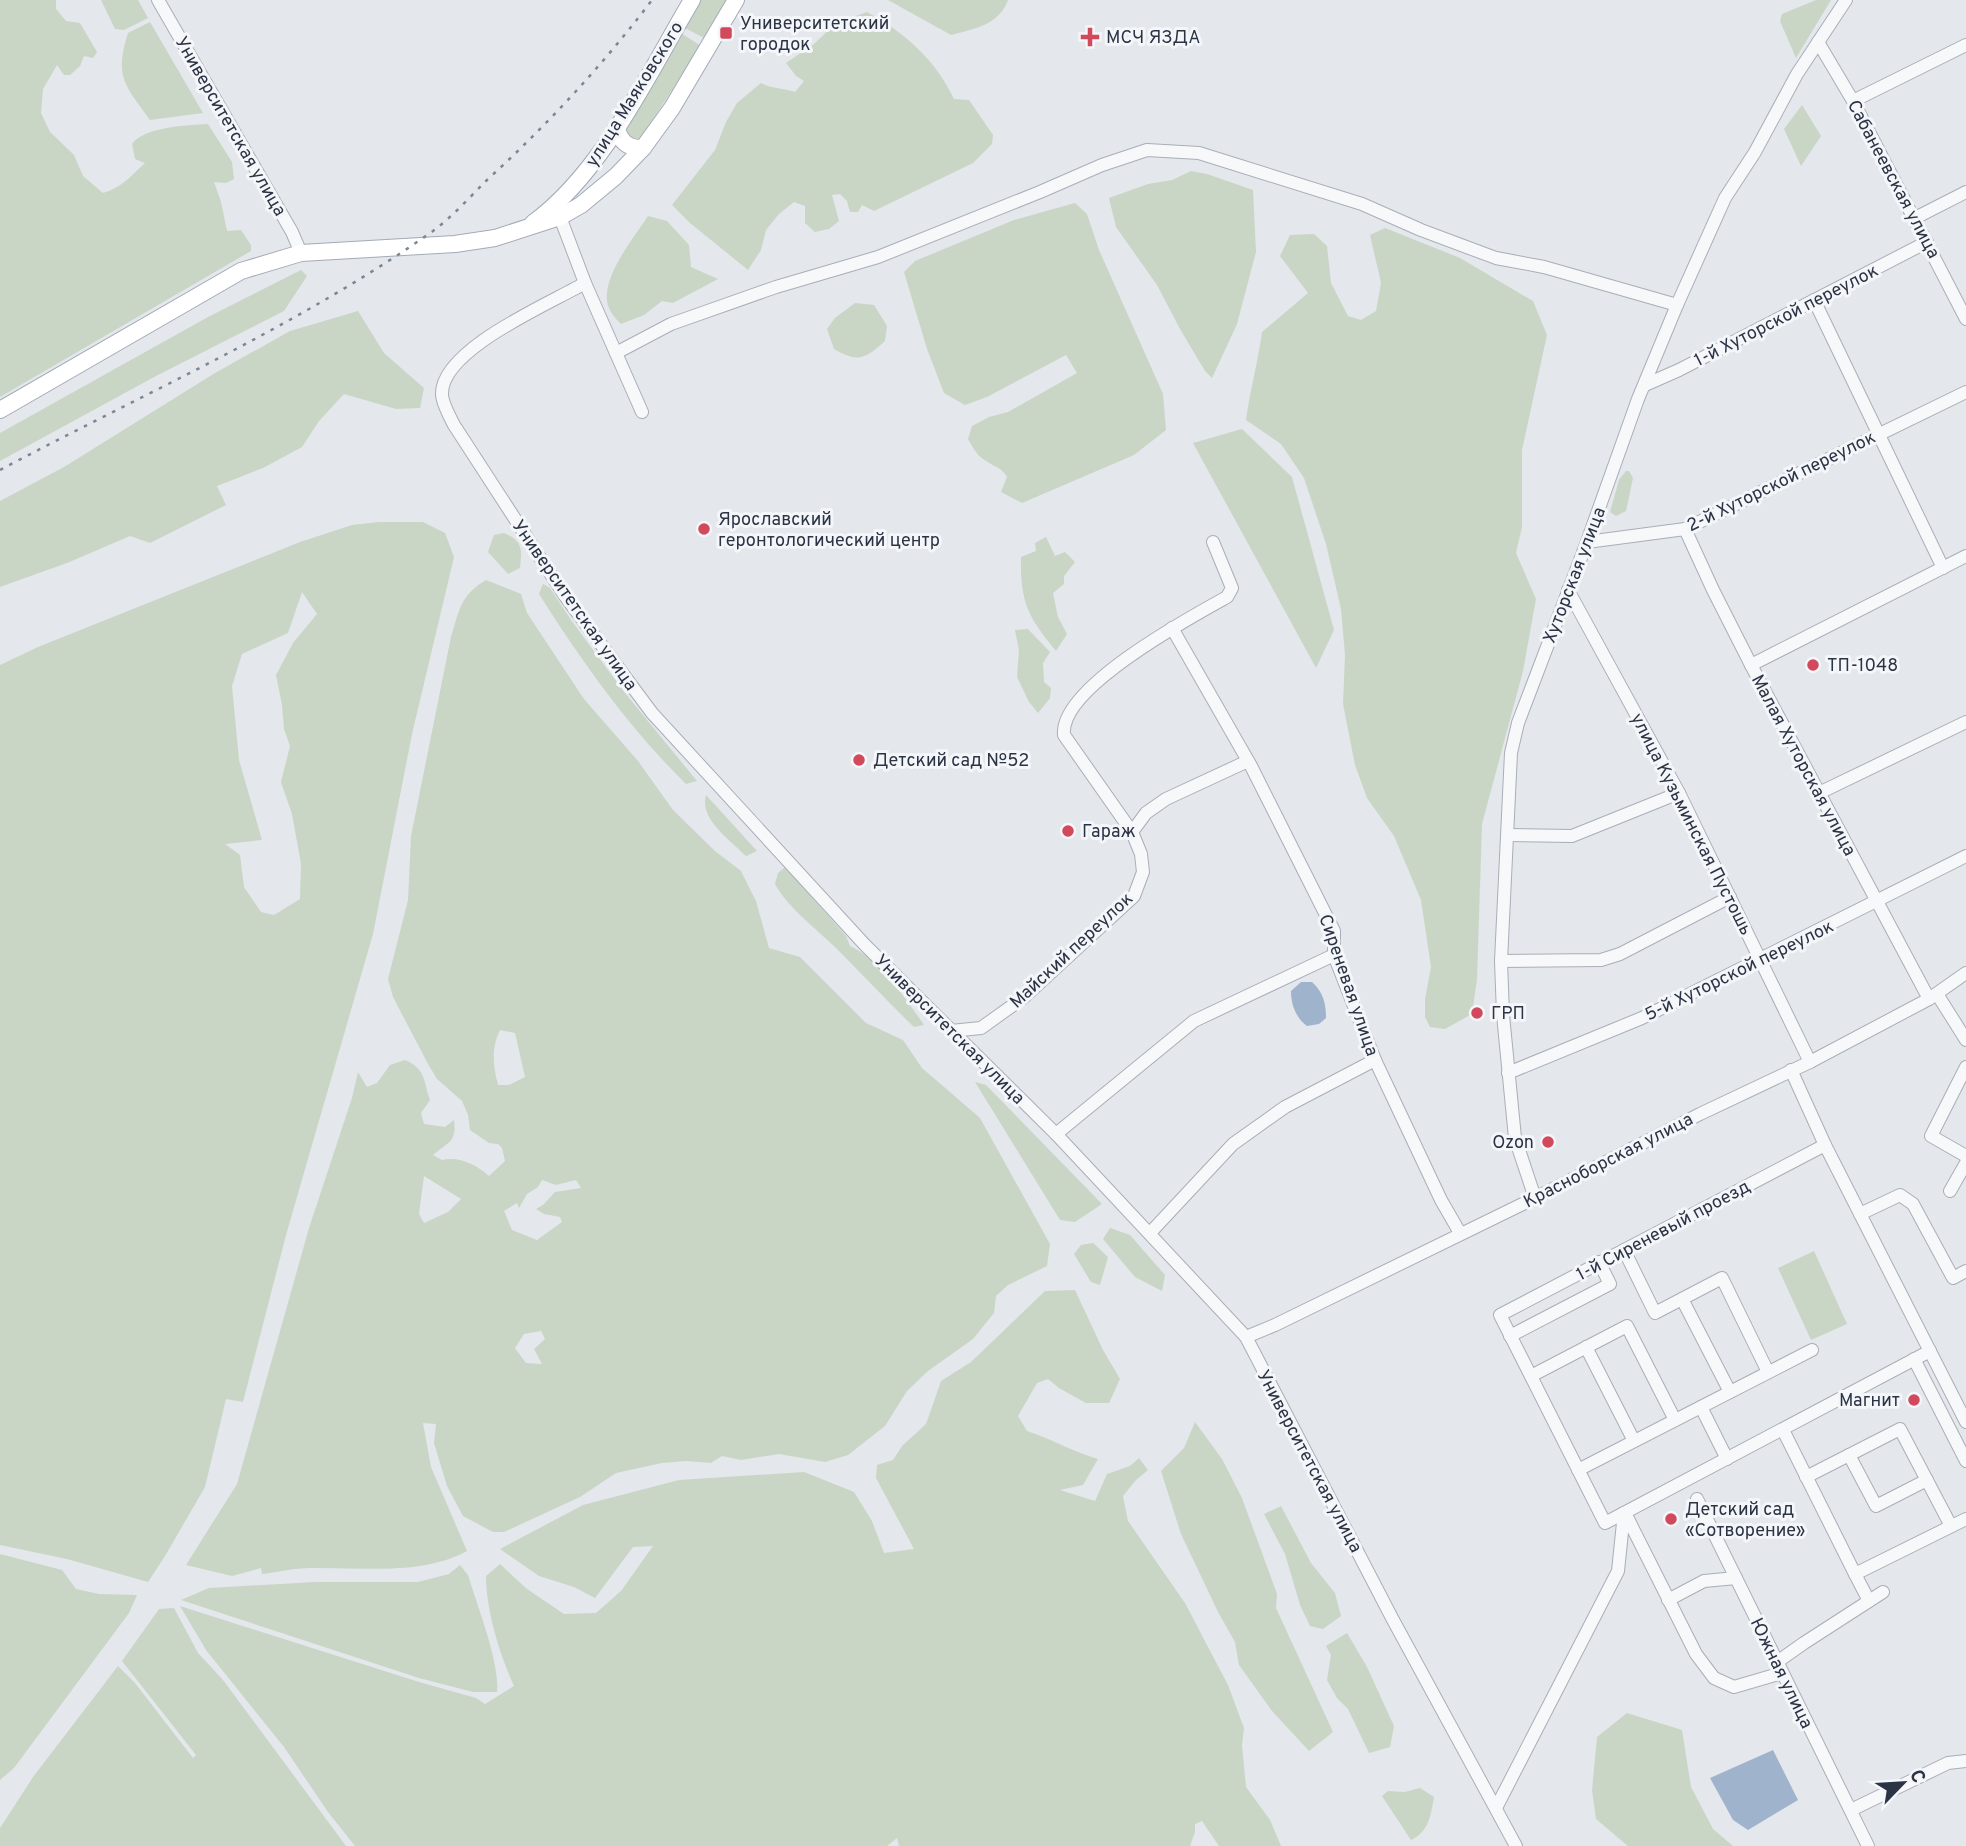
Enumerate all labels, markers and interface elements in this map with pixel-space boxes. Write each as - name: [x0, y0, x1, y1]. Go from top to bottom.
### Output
- place label: Университетский городок: [740, 13, 889, 57]
- street label: улица Маяковского: [581, 18, 689, 172]
- marker: Университетский городок: [718, 25, 734, 41]
- marker: МСЧ ЯЗДА: [1080, 27, 1100, 47]
- place label: МСЧ ЯЗДА: [1106, 27, 1200, 50]
- street label: Университетская улица: [169, 33, 291, 221]
- street label: Сабанеевская улица: [1841, 96, 1944, 263]
- street label: 1-й Хуторской переулок: [1691, 260, 1883, 373]
- street label: 2-й Хуторской переулок: [1684, 427, 1880, 538]
- street label: Хуторская улица: [1539, 504, 1612, 647]
- place label: Ярославский геронтологический центр: [718, 509, 940, 553]
- street label: Университетская улица: [506, 516, 642, 696]
- marker: Ярославский геронтологический центр: [696, 521, 712, 537]
- place label: ТП-1048: [1827, 655, 1898, 678]
- marker: ТП-1048: [1805, 657, 1821, 673]
- street label: Малая Хуторская улица: [1745, 671, 1860, 860]
- street label: улица Кузьминская Пустошь: [1625, 710, 1757, 940]
- place label: Детский сад №52: [873, 750, 1029, 773]
- marker: Детский сад №52: [851, 752, 867, 768]
- place label: Гараж: [1082, 821, 1136, 844]
- marker: Гараж: [1060, 823, 1076, 839]
- street label: Майский переулок: [1006, 888, 1138, 1014]
- street label: Сиреневая улица: [1313, 911, 1383, 1060]
- street label: 5-й Хуторской переулок: [1641, 916, 1838, 1027]
- street label: Университетская улица: [869, 950, 1029, 1110]
- place label: ГРП: [1491, 1003, 1525, 1026]
- marker: ГРП: [1469, 1005, 1485, 1021]
- street label: Красноборская улица: [1520, 1109, 1697, 1214]
- place label: Ozon: [1492, 1132, 1534, 1155]
- marker: Ozon: [1540, 1134, 1556, 1150]
- street label: 1-й Сиреневый проезд: [1573, 1176, 1755, 1287]
- street label: Университетская улица: [1251, 1366, 1367, 1557]
- place label: Магнит: [1839, 1390, 1900, 1413]
- marker: Магнит: [1906, 1392, 1922, 1408]
- place label: Детский сад «Сотворение»: [1685, 1499, 1805, 1543]
- marker: Детский сад «Сотворение»: [1663, 1511, 1679, 1527]
- street label: Южная улица: [1744, 1614, 1817, 1733]
- north arrow: [1868, 1748, 1938, 1818]
- text: С: [1903, 1766, 1930, 1787]

